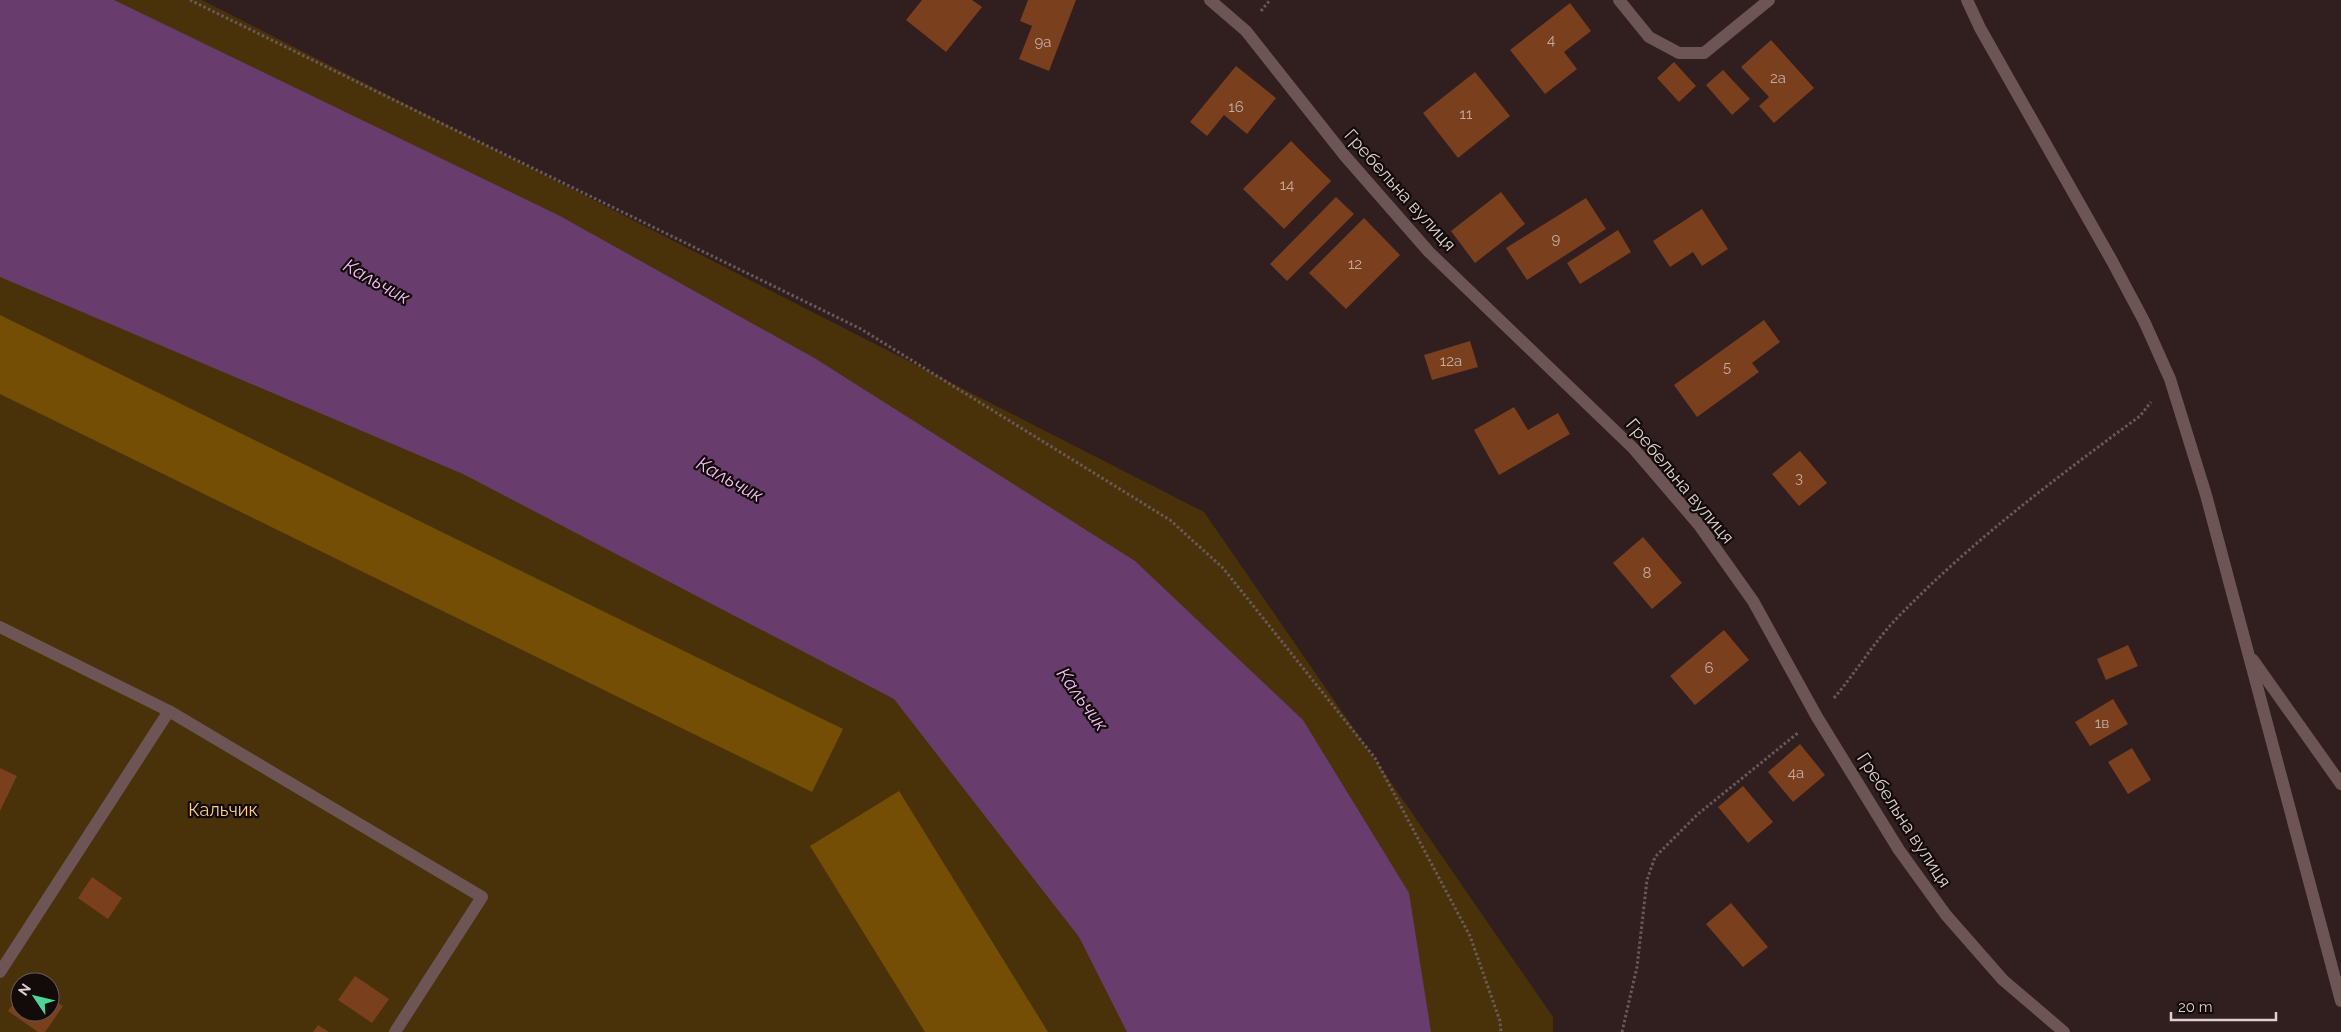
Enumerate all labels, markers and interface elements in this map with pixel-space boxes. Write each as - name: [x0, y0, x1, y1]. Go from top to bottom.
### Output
- house number: 4: [1547, 31, 1555, 49]
- house number: 9а: [1035, 33, 1051, 51]
- house number: 2а: [1770, 69, 1786, 87]
- house number: 16: [1228, 98, 1244, 116]
- house number: 11: [1460, 105, 1473, 123]
- street label: Гребельна вулиця: [1340, 125, 1461, 255]
- house number: 14: [1280, 176, 1294, 194]
- house number: 9: [1552, 230, 1561, 248]
- water label: Кальчик: [340, 254, 415, 308]
- house number: 12: [1348, 255, 1362, 273]
- house number: 12а: [1440, 352, 1462, 370]
- house number: 5: [1723, 358, 1731, 376]
- street label: Гребельна вулиця: [1622, 414, 1739, 547]
- water label: Кальчик: [693, 452, 768, 506]
- house number: 3: [1795, 469, 1803, 487]
- house number: 8: [1643, 564, 1652, 582]
- house number: 6: [1704, 659, 1714, 677]
- water label: Кальчик: [1053, 663, 1114, 735]
- house number: 1в: [2095, 714, 2109, 732]
- street label: Гребельна вулиця: [1853, 748, 1956, 891]
- house number: 4а: [1788, 764, 1804, 782]
- park label: Кальчик: [188, 799, 258, 820]
- north arrow: [10, 972, 60, 1022]
- text: N: [15, 981, 34, 999]
- scale bar: [2171, 990, 2276, 1022]
- text: 20 m: [2178, 998, 2213, 1016]

